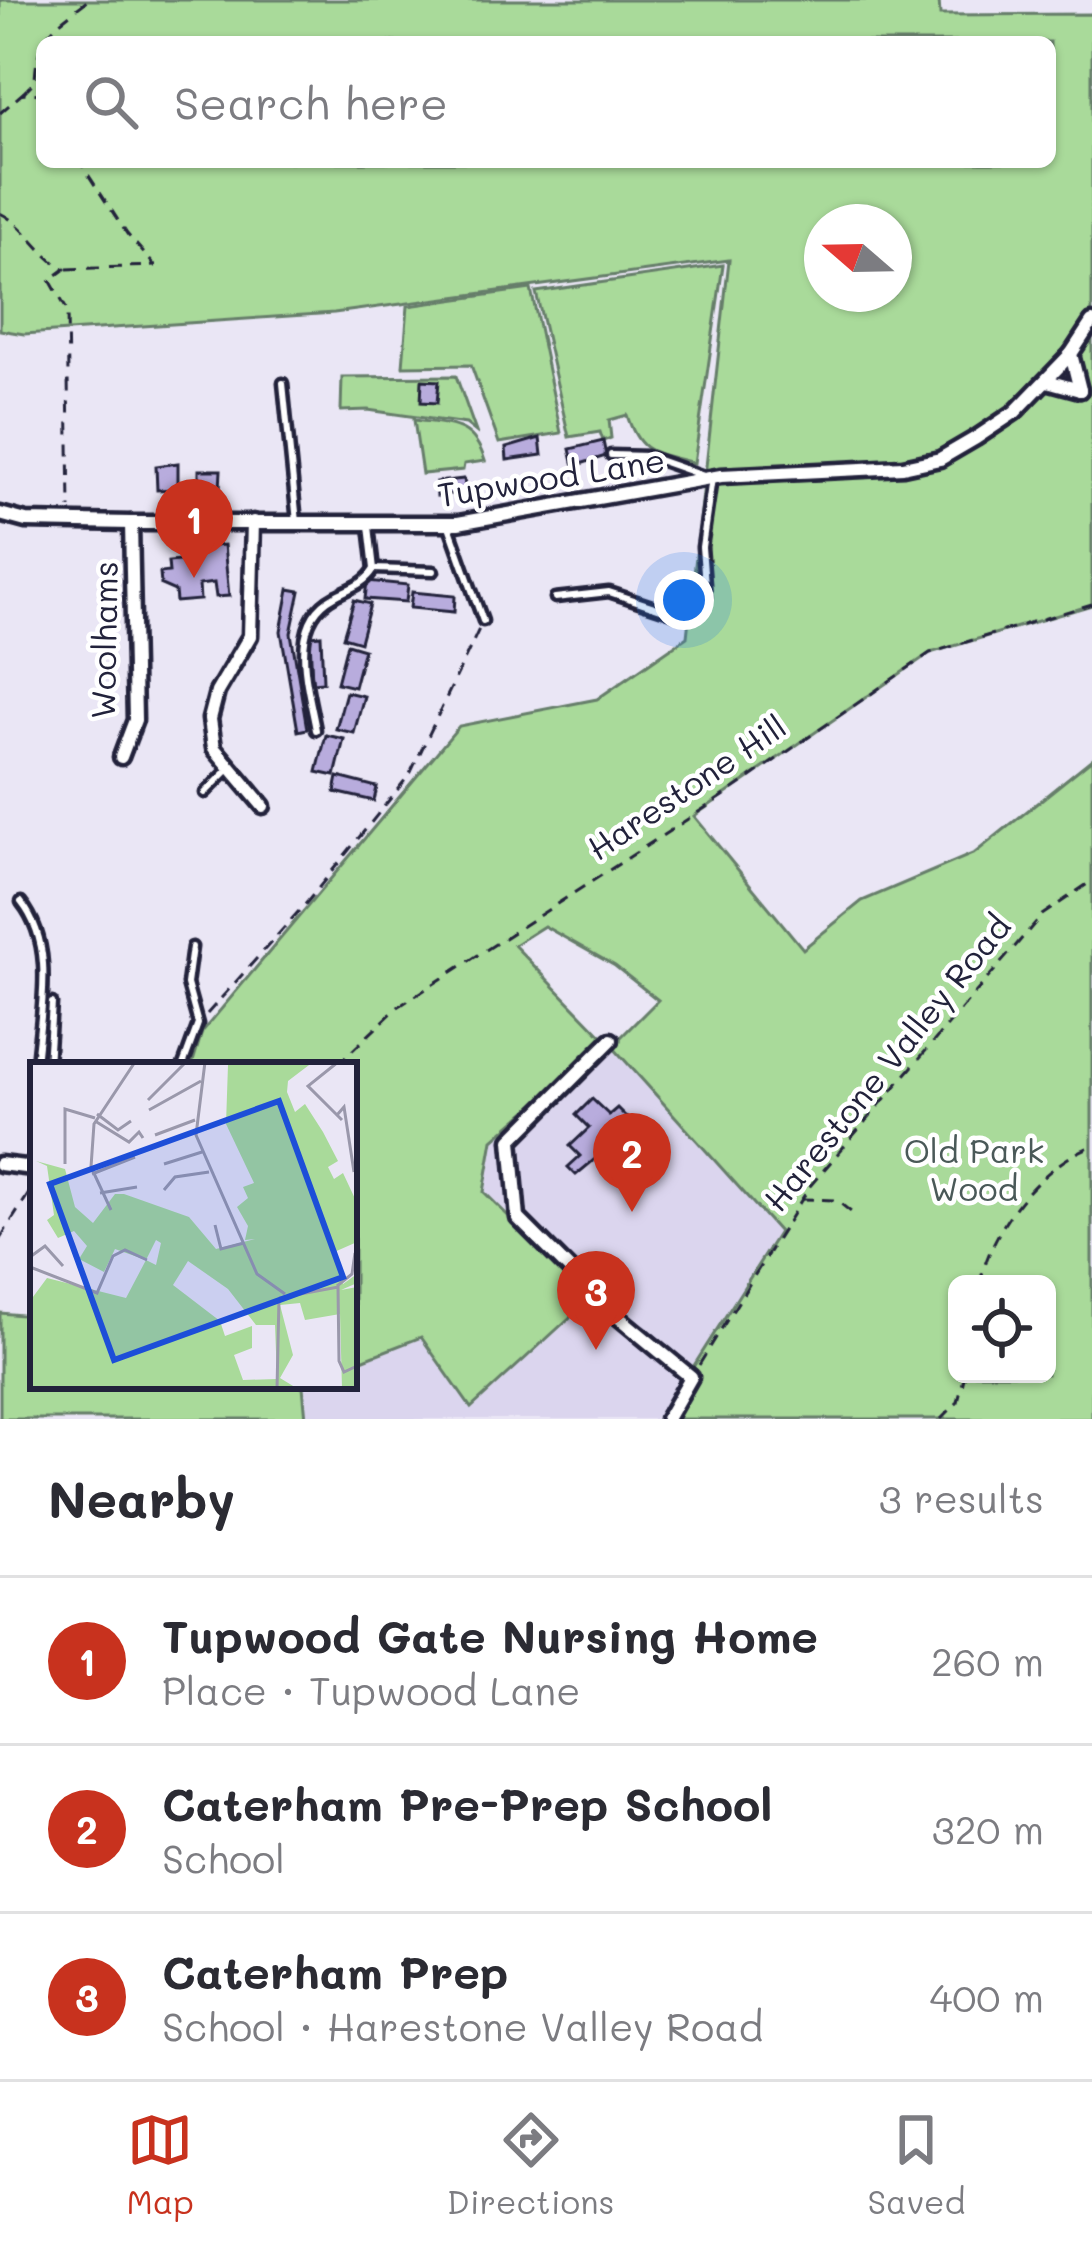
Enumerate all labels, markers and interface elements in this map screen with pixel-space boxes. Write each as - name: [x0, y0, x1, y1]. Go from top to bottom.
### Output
- search box: [36, 36, 1056, 168]
- icon: search: [78, 69, 144, 135]
- text: Search here: [174, 73, 448, 131]
- north arrow: [804, 204, 912, 312]
- street label: Tupwood Lane: [434, 437, 668, 515]
- pin: 1: [155, 479, 233, 578]
- street label: Woolhams: [80, 561, 126, 719]
- your location: [654, 570, 714, 630]
- street label: Harestone Hill: [578, 704, 794, 868]
- street label: Harestone Valley Road: [753, 905, 1020, 1220]
- inset map: [30, 1062, 357, 1389]
- pin: 2: [593, 1113, 671, 1212]
- park label: Old Park Wood: [904, 1128, 1044, 1209]
- pin: 3: [557, 1251, 635, 1350]
- map controls: [948, 1275, 1056, 1383]
- button: locate: [948, 1275, 1056, 1383]
- text: Nearby: [48, 1464, 235, 1531]
- text: 3 results: [879, 1472, 1044, 1523]
- text: Tupwood Gate Nursing Home: [162, 1606, 818, 1664]
- text: 1: [78, 1635, 96, 1686]
- text: 260 m: [931, 1635, 1044, 1686]
- text: Place · Tupwood Lane: [162, 1664, 580, 1715]
- text: Caterham Pre-Prep School: [162, 1774, 773, 1832]
- text: 2: [76, 1803, 98, 1854]
- text: 320 m: [932, 1803, 1044, 1854]
- text: School: [162, 1832, 285, 1883]
- text: Caterham Prep: [162, 1942, 508, 2000]
- text: 3: [75, 1971, 99, 2022]
- text: 400 m: [929, 1971, 1044, 2022]
- text: School · Harestone Valley Road: [162, 2000, 763, 2051]
- tab: Map: [127, 2107, 194, 2222]
- tab: Directions: [447, 2107, 614, 2222]
- tab: Saved: [868, 2107, 965, 2222]

